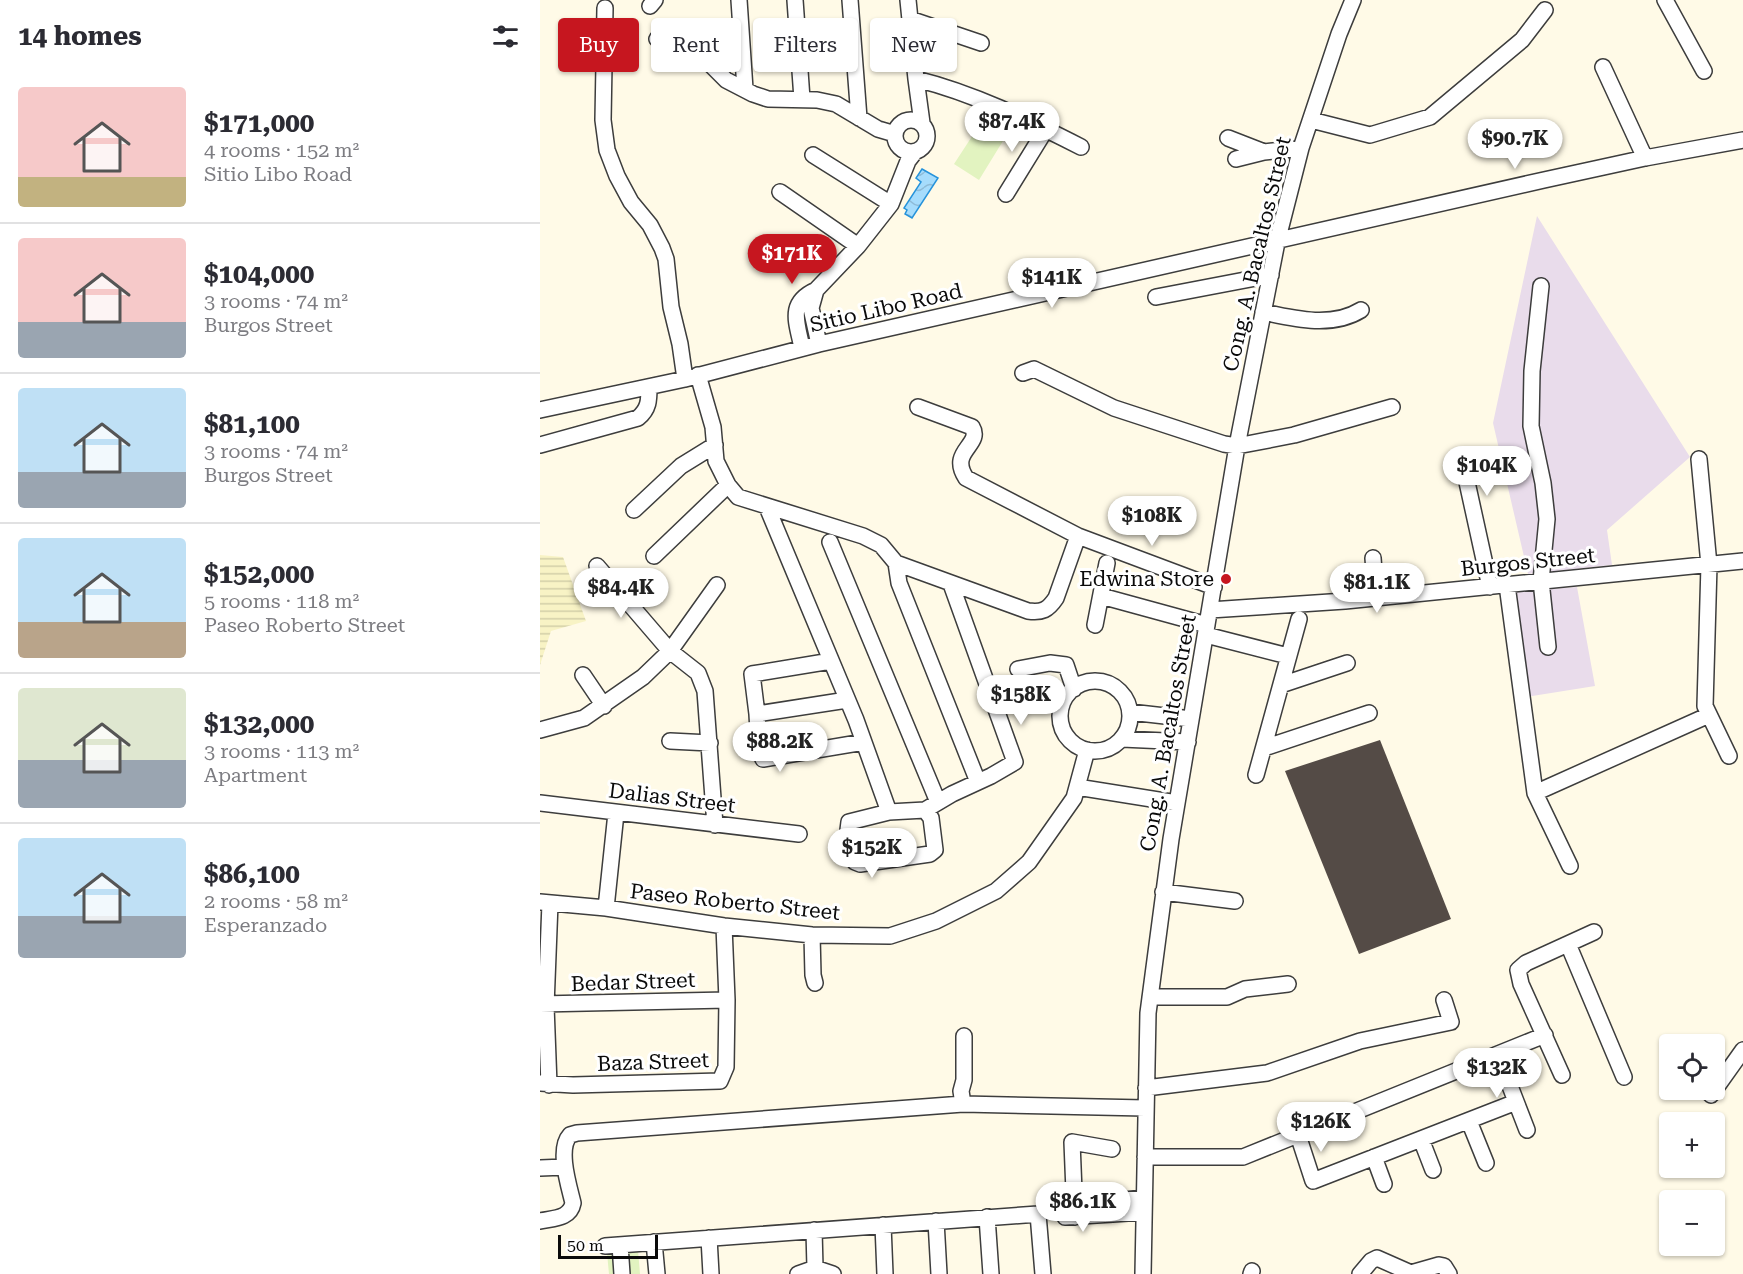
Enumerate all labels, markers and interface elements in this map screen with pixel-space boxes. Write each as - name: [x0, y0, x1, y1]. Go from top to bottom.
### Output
- chip: Buy: [558, 18, 639, 72]
- chip: Rent: [651, 18, 741, 72]
- chip: Filters: [753, 18, 858, 72]
- chip: New: [870, 18, 957, 72]
- icon: filters: [489, 20, 522, 53]
- text: 14 homes: [18, 21, 142, 51]
- pin: $87.4K: [963, 102, 1061, 153]
- text: $171,000: [204, 108, 314, 138]
- text: $87.4K: [979, 109, 1045, 133]
- icon: home: [66, 111, 138, 183]
- pin: $90.7K: [1466, 119, 1564, 170]
- text: $90.7K: [1482, 126, 1548, 150]
- street label: Cong. A. Bacaltos Street: [1218, 134, 1296, 374]
- text: 4 rooms · 152 m²: [204, 138, 359, 162]
- text: Sitio Libo Road: [204, 162, 352, 186]
- pin: $171K: [750, 234, 834, 285]
- text: $171K: [762, 241, 822, 265]
- pin: $141K: [1010, 258, 1094, 309]
- text: $104,000: [204, 259, 314, 289]
- icon: home: [66, 262, 138, 334]
- text: $141K: [1022, 265, 1082, 289]
- street label: Sitio Libo Road: [808, 279, 965, 337]
- text: 3 rooms · 74 m²: [204, 289, 348, 313]
- text: Burgos Street: [204, 313, 333, 337]
- text: $81,100: [204, 409, 300, 439]
- icon: home: [66, 412, 138, 484]
- text: 3 rooms · 74 m²: [204, 439, 348, 463]
- pin: $104K: [1445, 446, 1529, 497]
- text: $104K: [1457, 453, 1517, 477]
- text: Burgos Street: [204, 463, 333, 487]
- pin: $108K: [1110, 496, 1194, 547]
- text: $108K: [1122, 503, 1182, 527]
- street label: Burgos Street: [1460, 543, 1597, 581]
- text: $152,000: [204, 559, 314, 589]
- icon: home: [66, 562, 138, 634]
- pin: $81.1K: [1328, 563, 1426, 614]
- place label: Edwina Store: [1079, 567, 1214, 591]
- pin: $84.4K: [572, 568, 670, 619]
- text: $81.1K: [1344, 570, 1410, 594]
- marker: Edwina Store: [1219, 572, 1233, 586]
- text: $84.4K: [588, 575, 654, 599]
- text: 5 rooms · 118 m²: [204, 589, 359, 613]
- street label: Cong. A. Bacaltos Street: [1135, 612, 1201, 853]
- text: Paseo Roberto Street: [204, 613, 405, 637]
- pin: $158K: [979, 675, 1063, 726]
- text: $158K: [991, 682, 1051, 706]
- text: $132,000: [204, 709, 314, 739]
- icon: home: [66, 712, 138, 784]
- pin: $88.2K: [731, 722, 829, 773]
- text: $88.2K: [747, 729, 813, 753]
- text: 3 rooms · 113 m²: [204, 739, 359, 763]
- text: Apartment: [204, 763, 307, 787]
- street label: Dalias Street: [607, 778, 737, 818]
- pin: $152K: [830, 828, 914, 879]
- text: $152K: [842, 835, 902, 859]
- text: $86,100: [204, 859, 300, 889]
- icon: home: [66, 862, 138, 934]
- street label: Paseo Roberto Street: [629, 879, 841, 925]
- text: 2 rooms · 58 m²: [204, 889, 348, 913]
- text: Esperanzado: [204, 913, 327, 937]
- street label: Bedar Street: [570, 968, 696, 996]
- map controls: [1659, 1034, 1725, 1256]
- button: locate: [1659, 1034, 1725, 1100]
- street label: Baza Street: [597, 1048, 710, 1076]
- pin: $132K: [1455, 1048, 1539, 1099]
- text: $132K: [1467, 1055, 1527, 1079]
- pin: $126K: [1279, 1102, 1363, 1153]
- text: $126K: [1291, 1109, 1351, 1133]
- button: +: [1659, 1112, 1725, 1178]
- pin: $86.1K: [1034, 1182, 1132, 1233]
- text: $86.1K: [1050, 1189, 1116, 1213]
- button: −: [1659, 1190, 1725, 1256]
- scale bar: [558, 1232, 658, 1260]
- text: 50 m: [567, 1236, 604, 1255]

